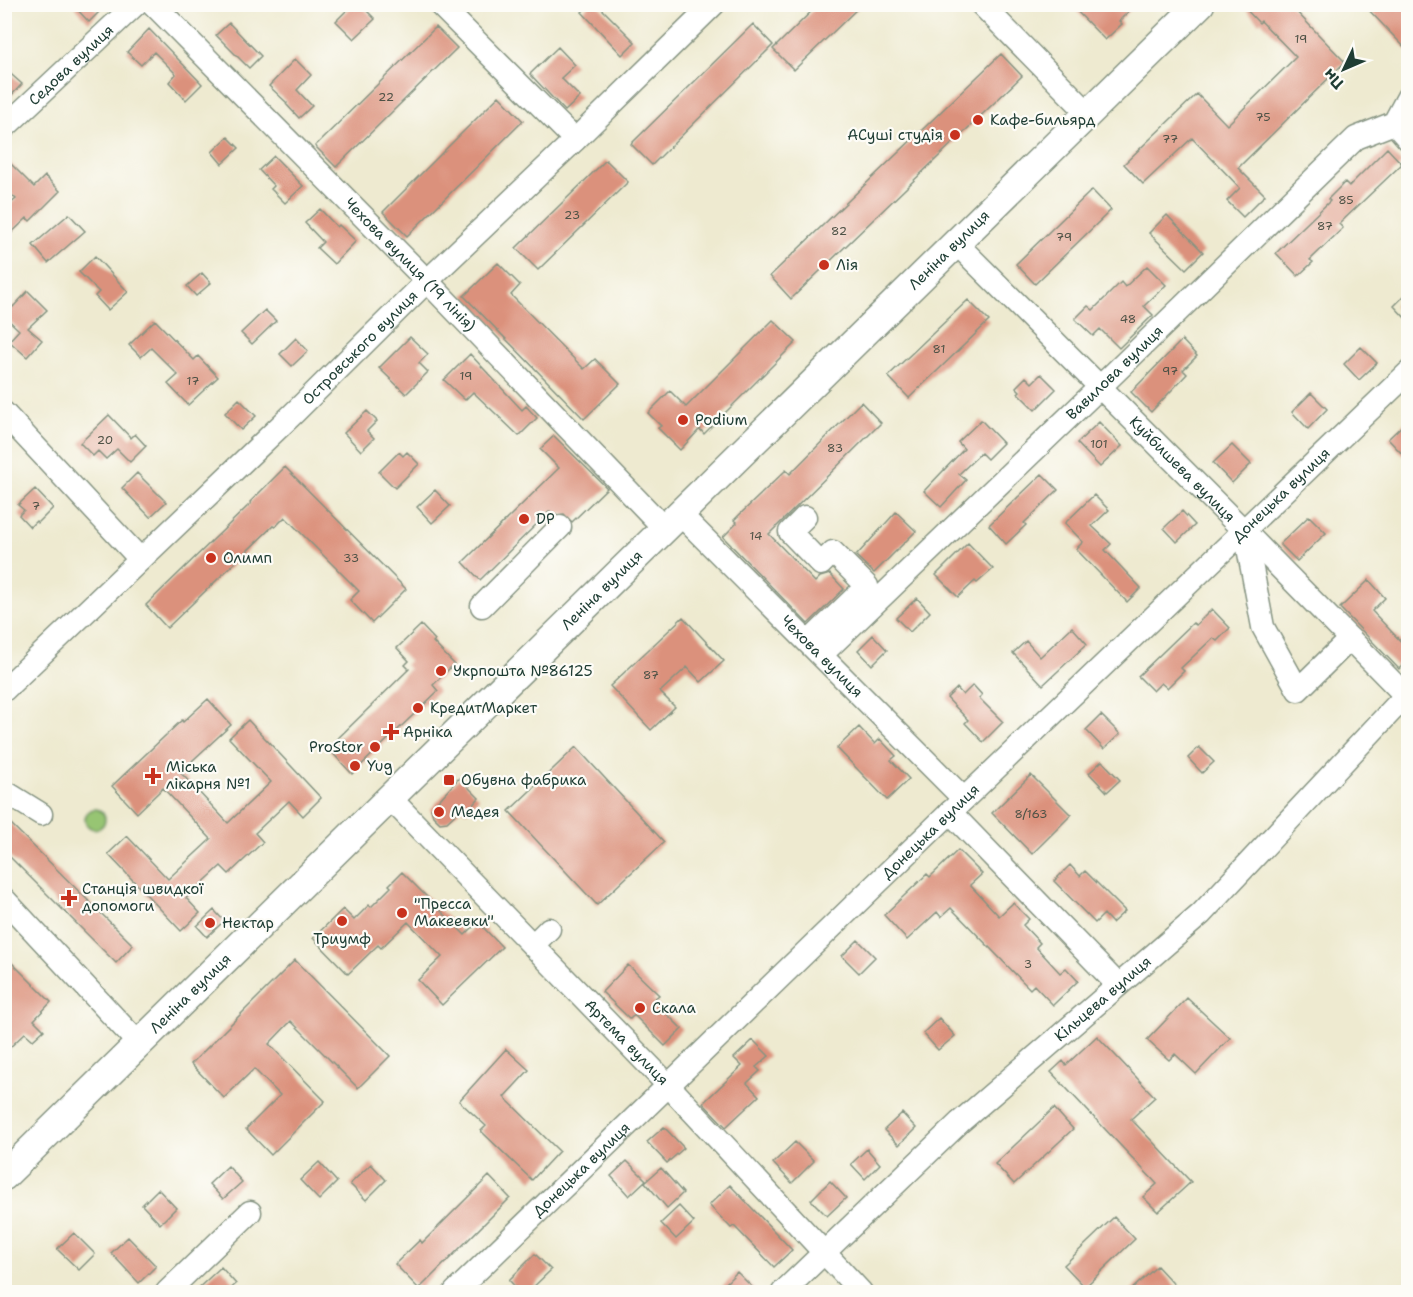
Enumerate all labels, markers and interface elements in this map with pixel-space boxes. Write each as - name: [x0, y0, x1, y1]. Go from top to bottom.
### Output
- street label: Седова вулиця: [24, 20, 118, 110]
- house number: 19: [1295, 31, 1307, 47]
- north arrow: [1314, 39, 1374, 99]
- text: Пн: [1319, 64, 1348, 94]
- house number: 22: [378, 89, 394, 105]
- house number: 75: [1255, 109, 1271, 125]
- place label: Кафе-бильярд: [990, 110, 1096, 130]
- marker: Кафе-бильярд: [971, 113, 985, 127]
- place label: АСуші студія: [847, 125, 943, 145]
- marker: АСуші студія: [948, 128, 962, 142]
- house number: 77: [1162, 131, 1178, 147]
- house number: 85: [1338, 192, 1354, 208]
- street label: Чехова вулиця (19 лiнiя): [340, 193, 480, 336]
- street label: Леніна вулиця: [904, 206, 994, 294]
- house number: 23: [564, 207, 580, 223]
- house number: 87: [1317, 218, 1333, 234]
- house number: 82: [831, 223, 847, 239]
- house number: 79: [1056, 229, 1072, 245]
- place label: Лія: [836, 255, 858, 275]
- marker: Лія: [817, 258, 831, 272]
- street label: Островського вулиця: [298, 286, 422, 409]
- house number: 48: [1120, 311, 1136, 327]
- street label: Вавилова вулиця: [1062, 321, 1168, 424]
- house number: 81: [933, 341, 945, 357]
- house number: 97: [1162, 363, 1178, 379]
- house number: 19: [460, 368, 472, 384]
- house number: 17: [187, 373, 199, 389]
- place label: Podium: [695, 410, 747, 430]
- street label: Куйбишева вулиця: [1125, 412, 1240, 527]
- marker: Podium: [676, 413, 690, 427]
- house number: 20: [97, 432, 113, 448]
- house number: 101: [1090, 436, 1108, 452]
- house number: 83: [827, 440, 843, 456]
- street label: Донецька вулиця: [1228, 443, 1334, 547]
- house number: 7: [32, 498, 40, 514]
- place label: DP: [536, 509, 555, 529]
- marker: DP: [517, 512, 531, 526]
- house number: 14: [750, 528, 762, 544]
- street label: Леніна вулиця: [557, 546, 647, 635]
- place label: Олимп: [223, 548, 272, 568]
- house number: 33: [343, 550, 359, 566]
- marker: Олимп: [204, 551, 218, 565]
- street label: Чехова вулиця: [776, 611, 867, 702]
- place label: Укрпошта №86125: [453, 661, 593, 681]
- marker: Укрпошта №86125: [434, 664, 448, 678]
- house number: 87: [643, 667, 659, 683]
- place label: КредитМаркет: [430, 698, 538, 718]
- marker: КредитМаркет: [411, 701, 425, 715]
- place label: Арніка: [403, 722, 453, 742]
- marker: Арніка: [384, 725, 398, 739]
- place label: ProStor: [309, 737, 363, 757]
- marker: ProStor: [368, 740, 382, 754]
- place label: Yug: [367, 756, 393, 776]
- place label: Міська лікарня №1: [166, 757, 250, 794]
- marker: Yug: [348, 759, 362, 773]
- marker: Міська лікарня №1: [144, 767, 162, 785]
- place label: Обувна фабрика: [461, 770, 587, 790]
- marker: Обувна фабрика: [442, 773, 456, 787]
- street label: Донецька вулиця: [877, 780, 984, 883]
- place label: Медея: [451, 802, 500, 822]
- marker: Медея: [432, 805, 446, 819]
- house number: 8/163: [1015, 806, 1047, 822]
- place label: Станція швидкої допомоги: [82, 879, 204, 916]
- marker: Станція швидкої допомоги: [60, 889, 78, 907]
- place label: "Пресса Макеевки": [414, 894, 494, 931]
- marker: "Пресса Макеевки": [395, 906, 409, 920]
- place label: Нектар: [222, 913, 274, 933]
- marker: Триумф: [335, 914, 349, 928]
- marker: Нектар: [203, 916, 217, 930]
- place label: Триумф: [313, 929, 371, 949]
- street label: Леніна вулиця: [145, 949, 235, 1038]
- street label: Кільцева вулиця: [1050, 951, 1155, 1046]
- house number: 3: [1024, 956, 1032, 972]
- street label: Артема вулиця: [580, 995, 673, 1090]
- place label: Скала: [652, 998, 696, 1018]
- marker: Скала: [633, 1001, 647, 1015]
- street label: Донецька вулиця: [528, 1118, 635, 1221]

